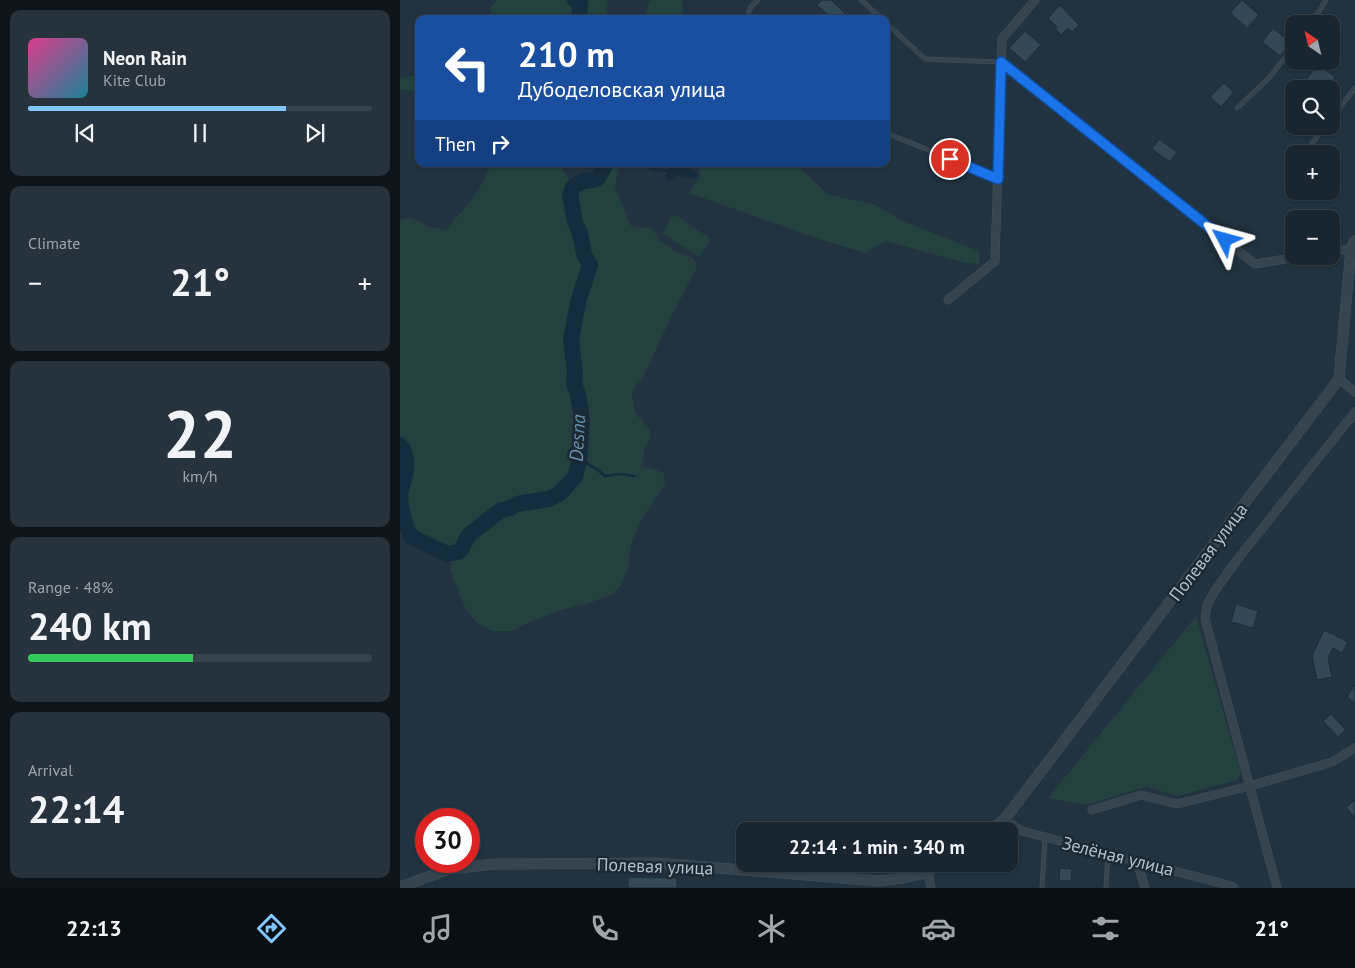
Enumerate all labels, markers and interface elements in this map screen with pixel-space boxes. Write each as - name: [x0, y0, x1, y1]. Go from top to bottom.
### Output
- north arrow: [1285, 15, 1340, 70]
- map controls: [1285, 15, 1340, 265]
- text: 210 m: [518, 31, 615, 77]
- icon: left: [435, 35, 500, 100]
- text: Neon Rain: [103, 46, 187, 70]
- text: Kite Club: [103, 70, 166, 90]
- text: Дубоделовская улица: [518, 75, 726, 103]
- button: search: [1285, 80, 1340, 135]
- icon: previous: [71, 119, 99, 147]
- icon: pause: [186, 119, 214, 147]
- icon: next: [301, 119, 329, 147]
- icon: right: [486, 130, 514, 158]
- text: Then: [435, 132, 476, 156]
- pin: [929, 138, 971, 180]
- icon: arrive: [936, 145, 964, 173]
- button: +: [1285, 145, 1340, 200]
- button: −: [1285, 210, 1340, 265]
- position arrow: [1198, 213, 1250, 265]
- text: Climate: [28, 233, 80, 253]
- text: 21°: [170, 257, 230, 306]
- text: −: [28, 264, 42, 301]
- text: +: [358, 264, 372, 301]
- text: 22: [163, 391, 237, 475]
- water label: Desna: [564, 413, 590, 462]
- text: km/h: [182, 466, 218, 486]
- street label: Полевая улица: [1164, 498, 1252, 606]
- text: Range · 48%: [28, 577, 113, 597]
- text: 240 km: [28, 601, 152, 650]
- text: Arrival: [28, 760, 73, 780]
- text: 22:14: [28, 784, 124, 833]
- speed limit sign: 30: [415, 808, 480, 873]
- street label: Зелёная улица: [1060, 831, 1176, 881]
- text: 22:14 · 1 min · 340 m: [789, 835, 965, 859]
- street label: Полевая улица: [596, 852, 714, 880]
- icon: directions: [254, 911, 289, 946]
- icon: music: [420, 911, 455, 946]
- icon: phone: [587, 911, 622, 946]
- icon: climate: [754, 911, 789, 946]
- icon: car: [921, 911, 956, 946]
- icon: filters: [1088, 911, 1123, 946]
- text: 22:13: [66, 914, 122, 942]
- text: 21°: [1254, 914, 1289, 942]

